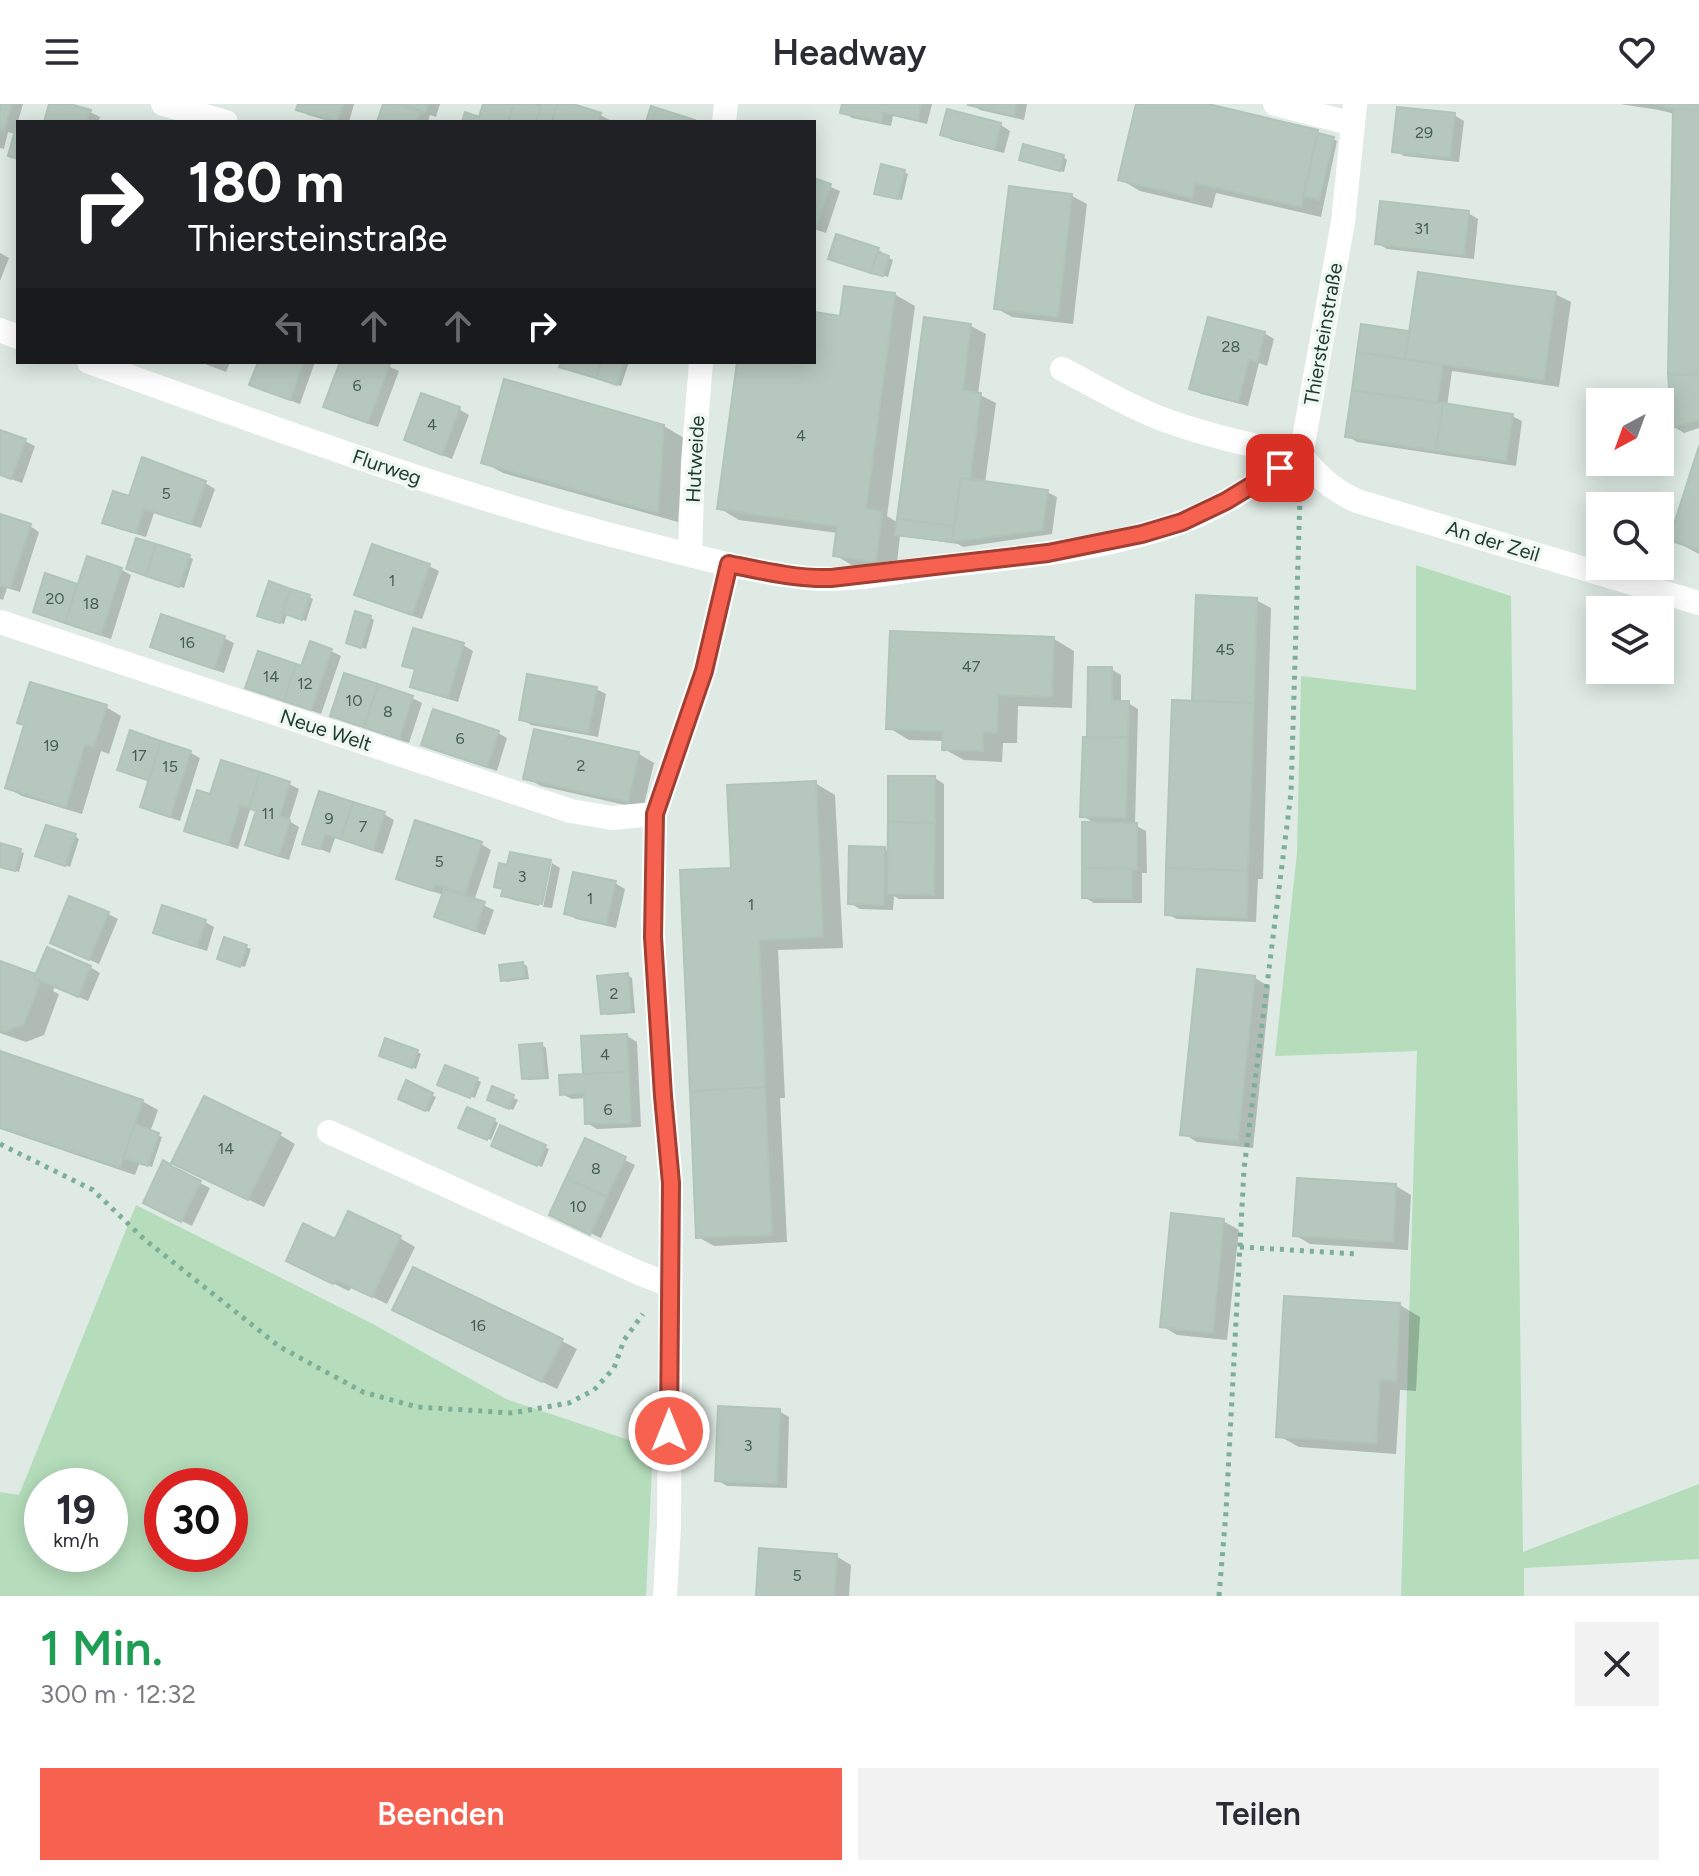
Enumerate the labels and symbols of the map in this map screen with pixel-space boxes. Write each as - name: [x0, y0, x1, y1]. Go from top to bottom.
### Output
- house number: 29: [1415, 123, 1433, 142]
- house number: 31: [1414, 219, 1430, 238]
- street label: Thiersteinstraße: [1299, 261, 1347, 407]
- house number: 28: [1222, 337, 1240, 356]
- house number: 6: [352, 376, 362, 395]
- north arrow: [1586, 388, 1674, 476]
- house number: 4: [427, 415, 437, 434]
- street label: Hutweide: [681, 415, 709, 503]
- house number: 4: [796, 426, 806, 445]
- pin: [1246, 434, 1314, 502]
- street label: Flurweg: [349, 444, 425, 490]
- house number: 5: [161, 484, 171, 503]
- street label: An der Zeil: [1443, 515, 1543, 567]
- house number: 1: [389, 571, 395, 590]
- house number: 20: [45, 589, 65, 608]
- house number: 18: [83, 594, 99, 613]
- house number: 16: [179, 633, 195, 652]
- house number: 45: [1215, 640, 1235, 659]
- house number: 47: [962, 657, 981, 676]
- house number: 14: [263, 667, 279, 686]
- house number: 12: [297, 674, 313, 693]
- house number: 10: [346, 691, 362, 710]
- house number: 8: [383, 702, 393, 721]
- street label: Neue Welt: [277, 704, 375, 756]
- house number: 6: [455, 729, 465, 748]
- house number: 19: [43, 736, 59, 755]
- house number: 17: [131, 746, 147, 765]
- house number: 2: [577, 756, 585, 775]
- house number: 15: [162, 757, 178, 776]
- house number: 11: [261, 804, 275, 823]
- house number: 9: [324, 809, 334, 828]
- house number: 7: [359, 817, 368, 836]
- house number: 5: [434, 852, 444, 871]
- house number: 3: [518, 867, 526, 886]
- house number: 1: [587, 889, 593, 908]
- house number: 1: [748, 895, 754, 914]
- house number: 2: [610, 984, 618, 1003]
- house number: 4: [600, 1045, 610, 1064]
- house number: 6: [603, 1100, 613, 1119]
- house number: 14: [218, 1139, 234, 1158]
- house number: 8: [591, 1159, 601, 1178]
- house number: 10: [570, 1197, 586, 1216]
- house number: 16: [470, 1316, 486, 1335]
- position arrow: [627, 1389, 711, 1473]
- house number: 3: [744, 1436, 752, 1455]
- speed limit sign: 30: [144, 1468, 248, 1572]
- house number: 5: [792, 1566, 802, 1585]

